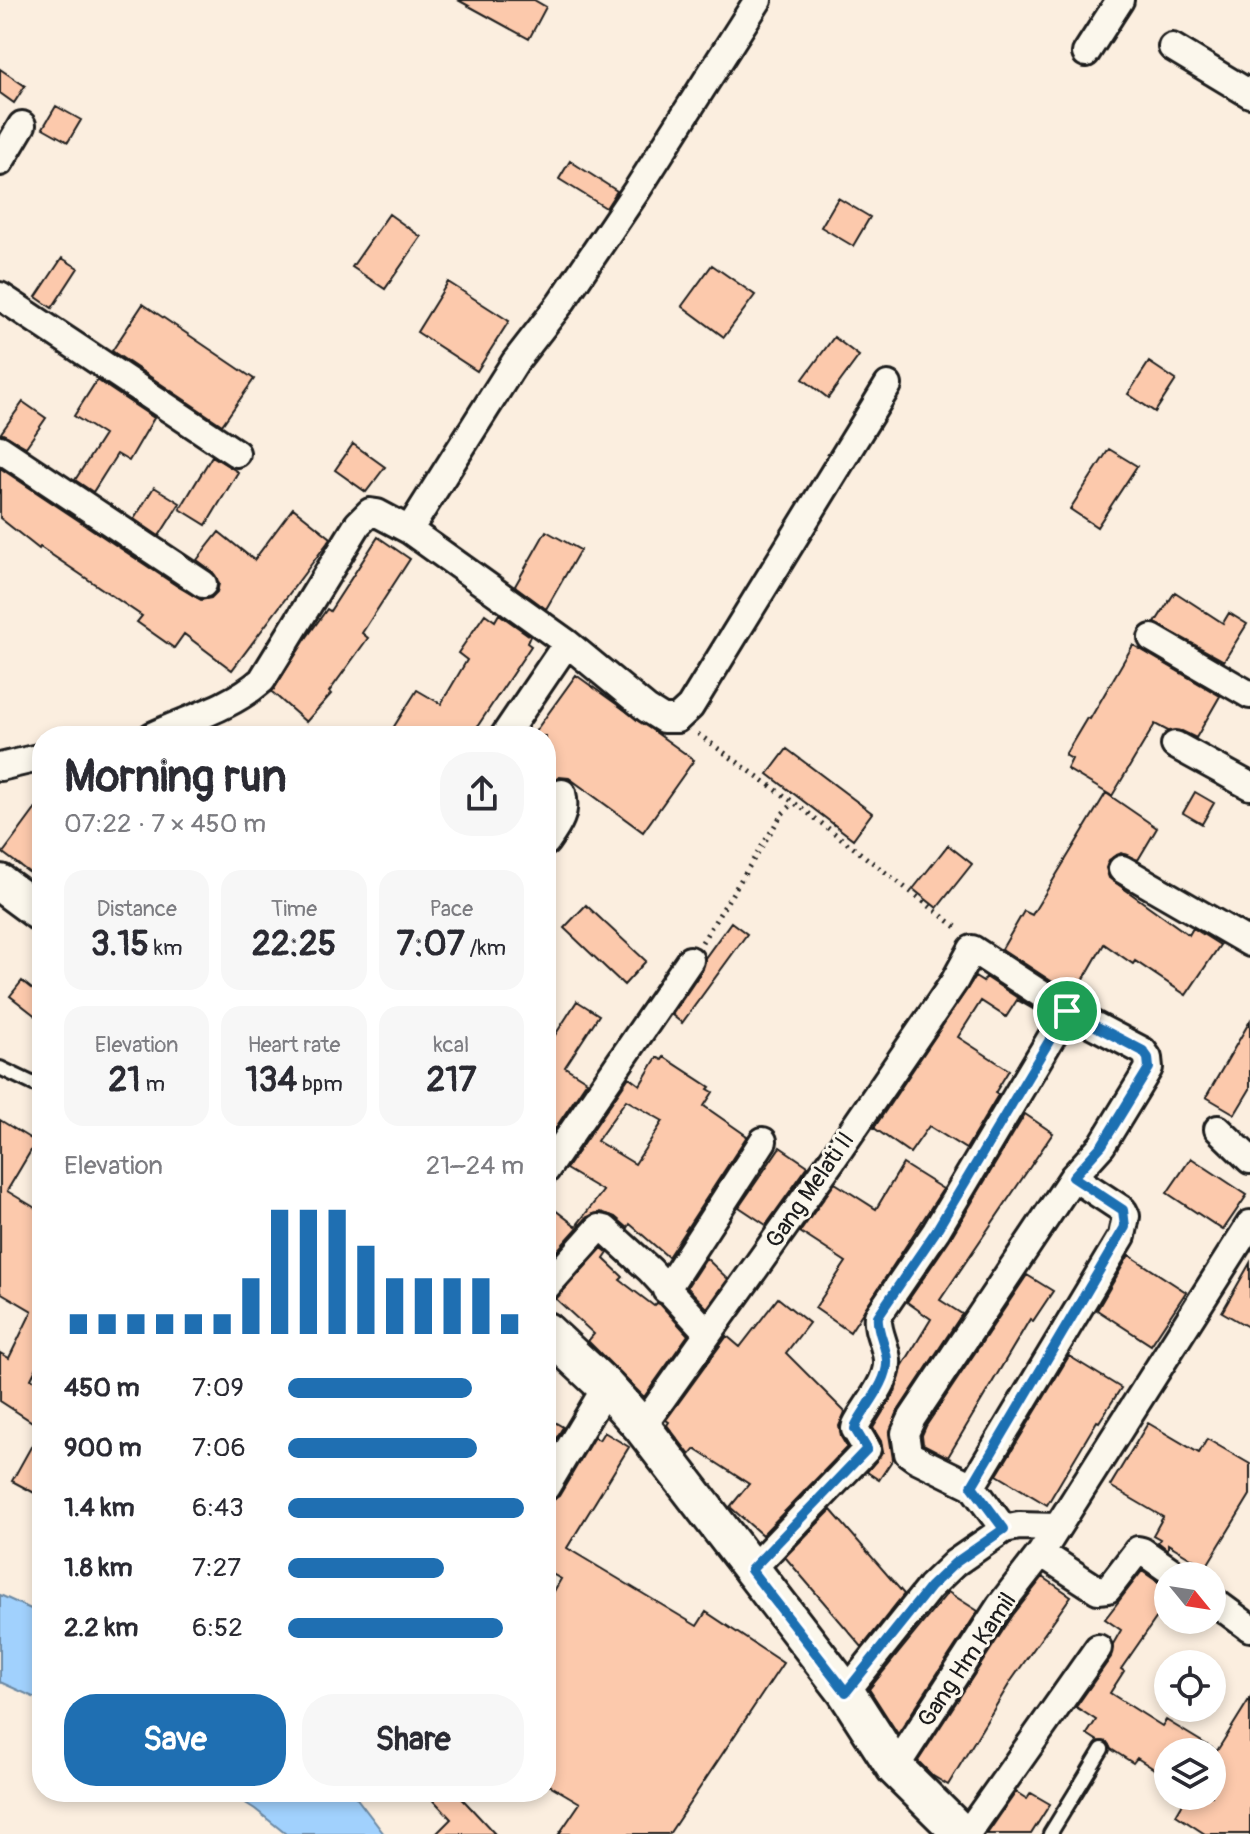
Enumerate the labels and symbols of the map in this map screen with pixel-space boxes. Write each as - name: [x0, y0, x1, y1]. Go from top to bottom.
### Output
- pin: [1033, 977, 1101, 1045]
- street label: Gang Melati II: [759, 1126, 861, 1254]
- north arrow: [1154, 1562, 1226, 1634]
- street label: Gang Hm Kamil: [911, 1587, 1023, 1733]

